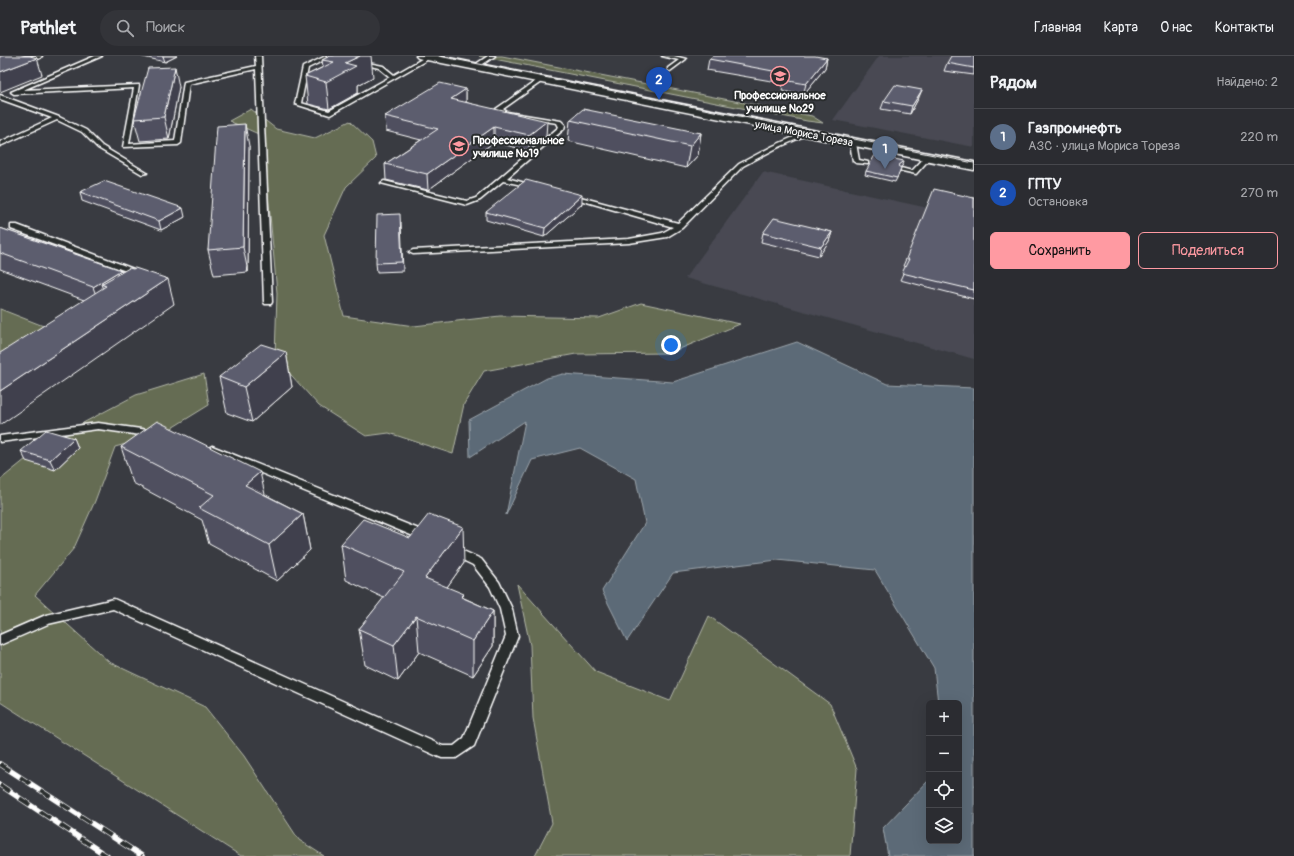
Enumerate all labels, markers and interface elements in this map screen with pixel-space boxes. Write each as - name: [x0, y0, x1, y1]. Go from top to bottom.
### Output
- search box: [100, 10, 380, 46]
- text: Pathlet: [20, 16, 76, 40]
- icon: search: [114, 17, 136, 39]
- text: Поиск: [146, 18, 185, 37]
- text: Главная: [1034, 19, 1081, 36]
- text: Карта: [1103, 19, 1138, 36]
- text: О нас: [1160, 19, 1193, 36]
- text: Контакты: [1215, 19, 1274, 36]
- school or university icon: Профессиональное училище №29: [769, 65, 791, 87]
- pin: 2: [646, 67, 672, 100]
- text: Рядом: [990, 72, 1037, 93]
- text: Найдено: 2: [1216, 74, 1278, 90]
- place label: Профессиональное училище №29: [734, 89, 826, 115]
- street label: улица Мориса Тореза: [753, 117, 854, 149]
- text: Газпромнефть: [1028, 119, 1122, 138]
- text: 1: [1000, 129, 1006, 145]
- text: 220 m: [1240, 129, 1278, 145]
- place label: Профессиональное училище №19: [472, 134, 565, 160]
- school or university icon: Профессиональное училище №19: [448, 135, 470, 157]
- pin: 1: [872, 136, 898, 169]
- text: АЗС · улица Мориса Тореза: [1028, 138, 1180, 154]
- text: ГПТУ: [1028, 175, 1062, 194]
- text: 2: [999, 185, 1007, 201]
- text: 270 m: [1241, 185, 1278, 201]
- text: Остановка: [1028, 194, 1088, 210]
- button: Сохранить: [990, 232, 1130, 269]
- button: Поделиться: [1138, 232, 1278, 269]
- your location: [661, 335, 681, 355]
- map controls: [926, 700, 962, 844]
- button: +: [926, 700, 962, 736]
- button: −: [926, 736, 962, 772]
- button: locate: [926, 772, 962, 808]
- button: layers: [926, 808, 962, 844]

